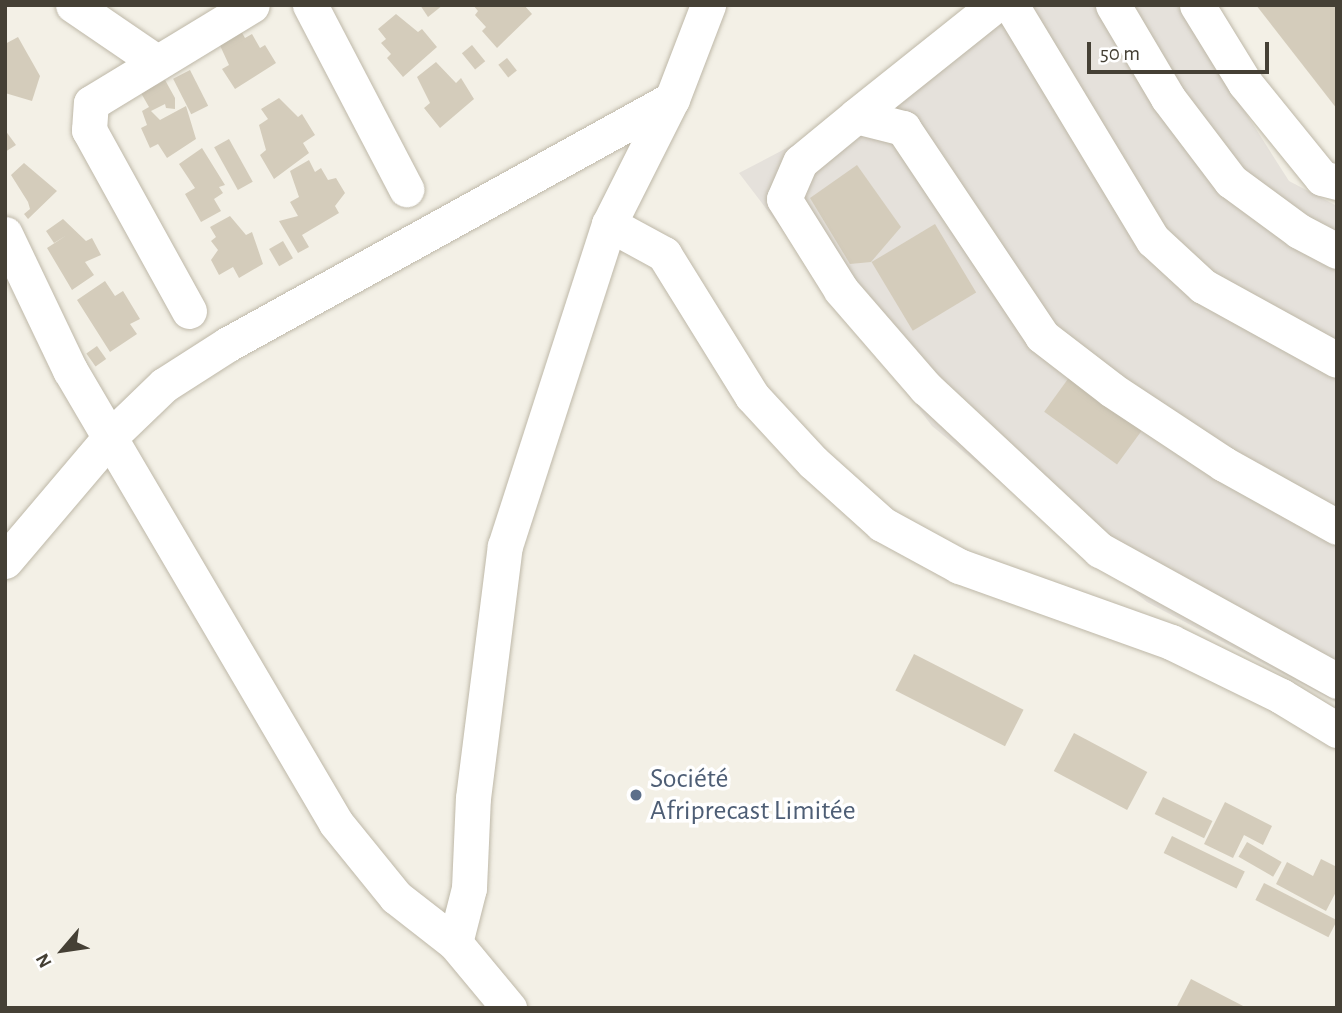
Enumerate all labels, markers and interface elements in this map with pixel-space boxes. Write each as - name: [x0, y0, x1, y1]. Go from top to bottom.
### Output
- scale bar: [1090, 28, 1272, 72]
- text: 50 m: [1100, 43, 1140, 64]
- place label: Société Afriprecast Limitée: [650, 762, 856, 828]
- marker: Société Afriprecast Limitée: [628, 787, 644, 803]
- north arrow: [28, 915, 98, 985]
- text: N: [33, 950, 56, 971]

